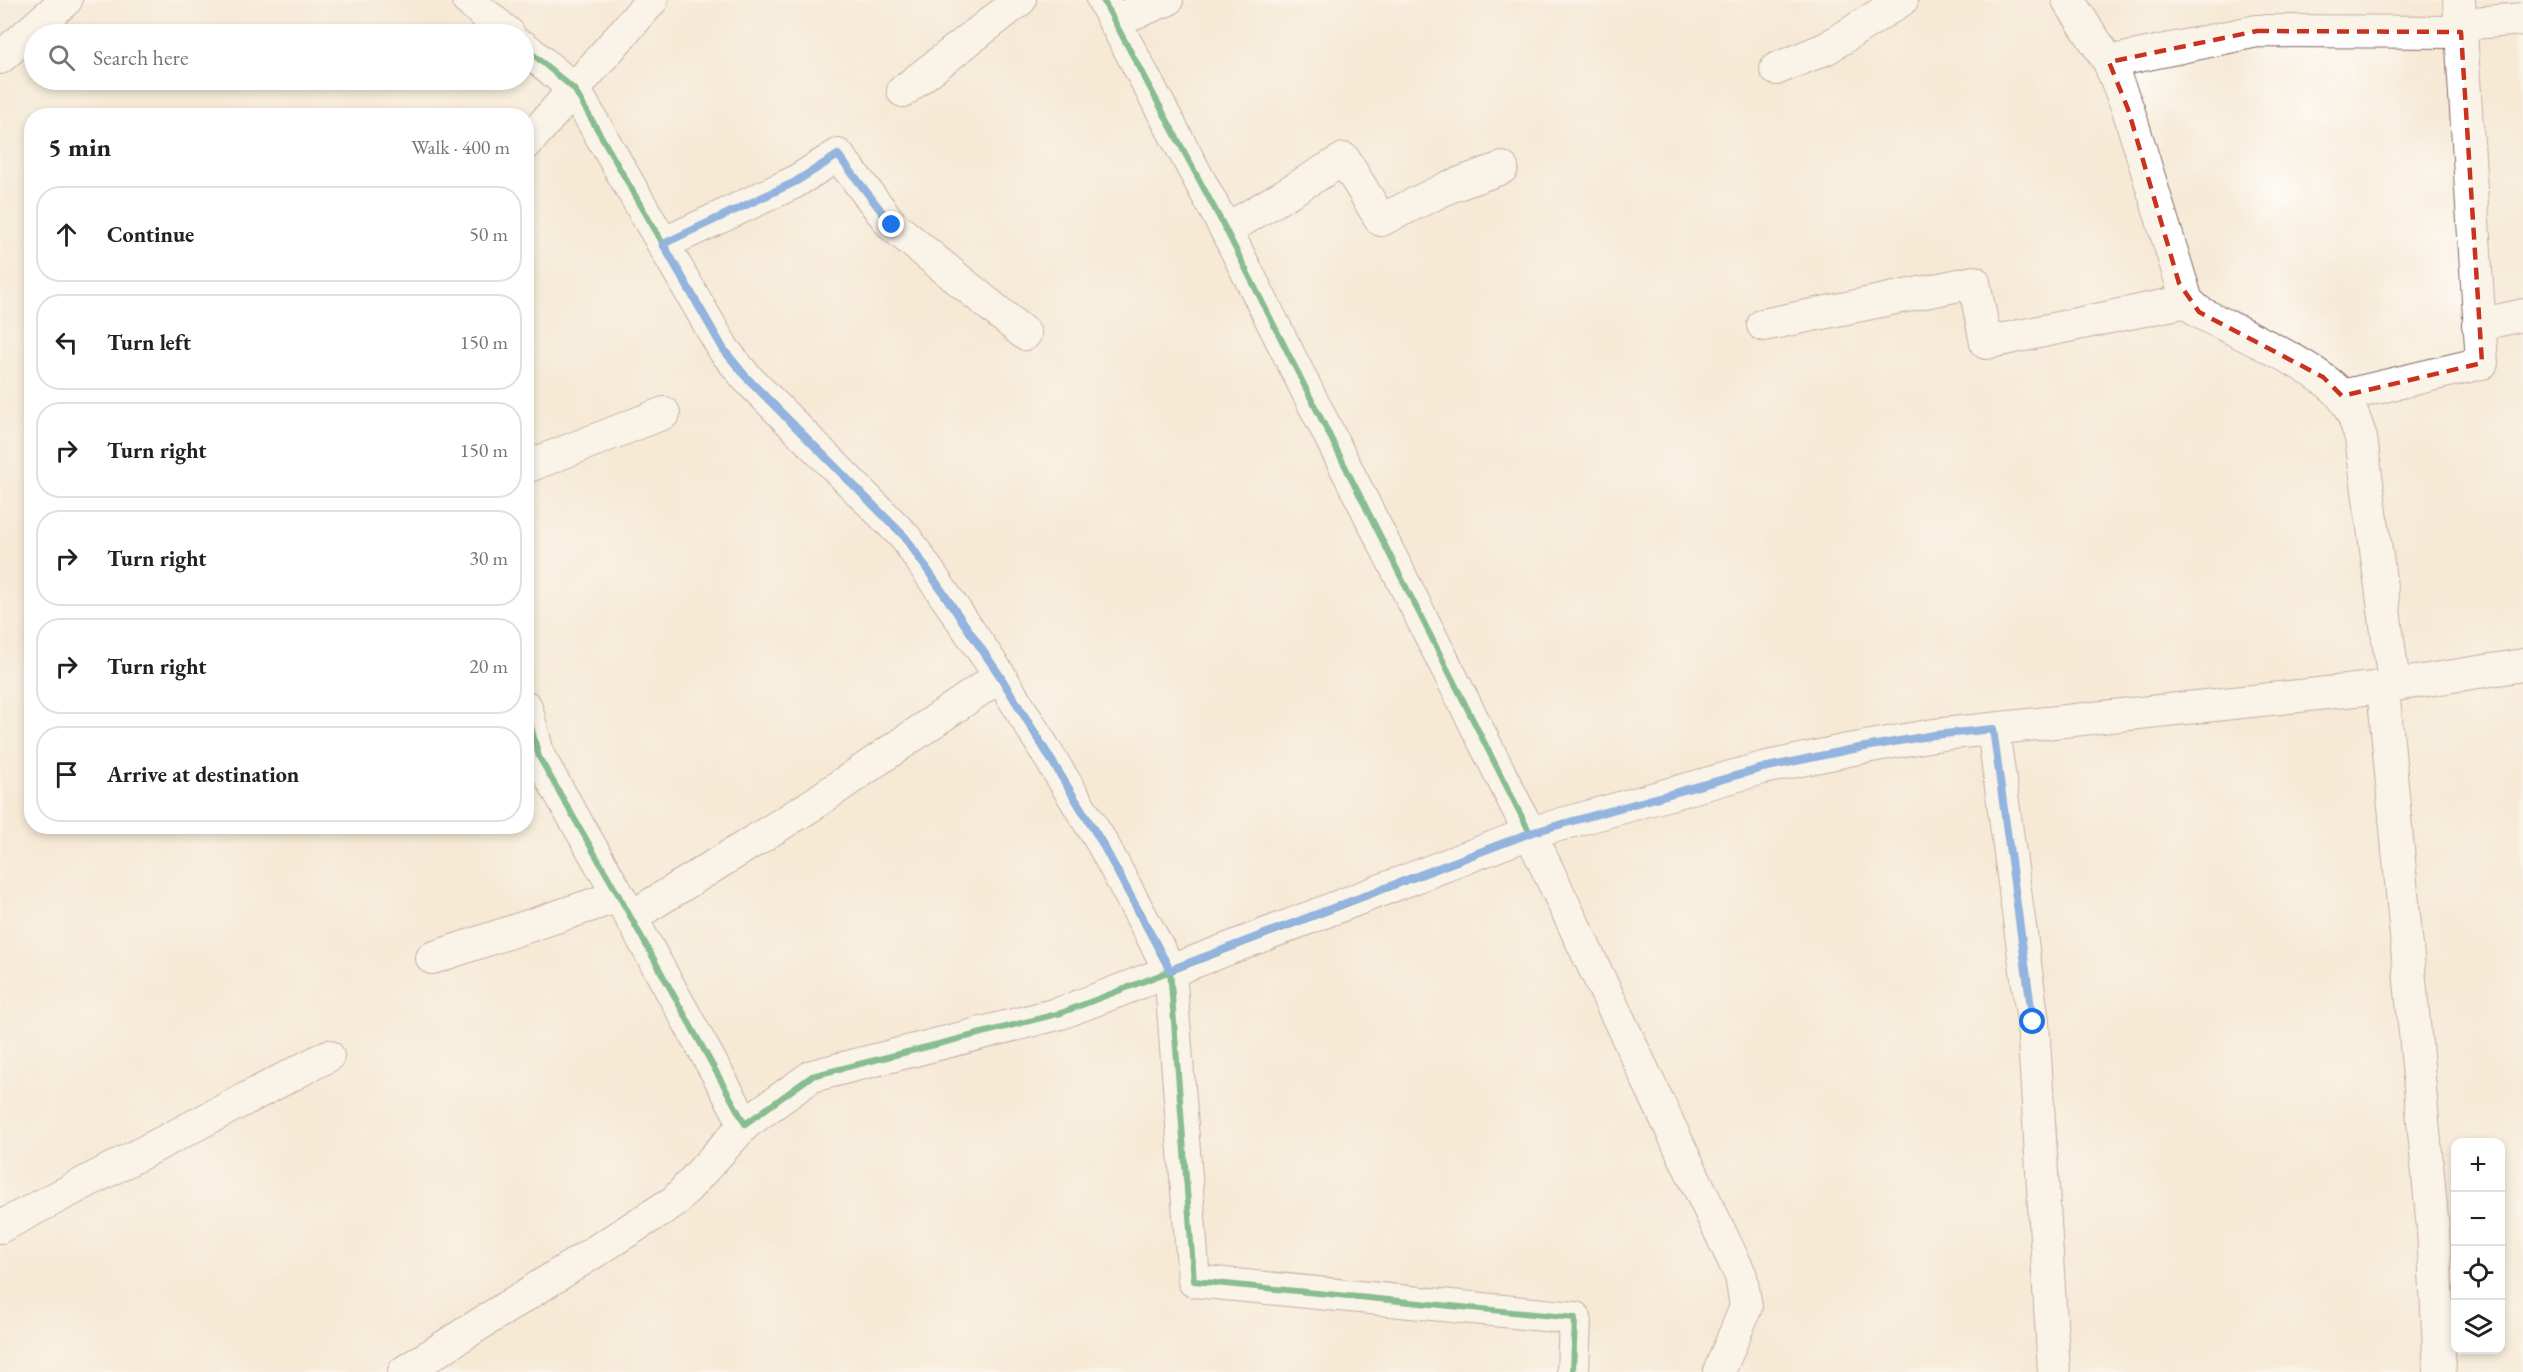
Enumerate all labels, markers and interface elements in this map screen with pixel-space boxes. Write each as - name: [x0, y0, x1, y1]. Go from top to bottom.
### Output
- search box: [24, 24, 534, 90]
- icon: search: [45, 41, 78, 74]
- text: Search here: [93, 43, 188, 72]
- text: 5 min: [48, 130, 111, 164]
- text: Walk · 400 m: [411, 134, 510, 160]
- route end: [878, 211, 904, 237]
- icon: ahead: [50, 218, 83, 251]
- text: Continue: [107, 220, 194, 249]
- text: 50 m: [469, 221, 508, 247]
- icon: left: [50, 326, 83, 359]
- text: Turn left: [107, 328, 191, 357]
- text: 150 m: [460, 329, 508, 355]
- icon: right: [50, 434, 83, 467]
- text: Turn right: [107, 436, 206, 465]
- text: 150 m: [460, 437, 508, 463]
- icon: right: [50, 542, 83, 575]
- text: Turn right: [107, 544, 206, 573]
- text: 30 m: [469, 545, 508, 571]
- icon: right: [50, 650, 83, 683]
- text: Turn right: [107, 652, 206, 681]
- text: 20 m: [469, 653, 508, 679]
- icon: arrive: [50, 758, 83, 791]
- text: Arrive at destination: [107, 760, 299, 789]
- route start: [2019, 1008, 2045, 1034]
- map controls: [2451, 1138, 2505, 1354]
- button: +: [2451, 1138, 2505, 1192]
- button: −: [2451, 1192, 2505, 1246]
- button: locate: [2451, 1246, 2505, 1300]
- button: layers: [2451, 1300, 2505, 1354]

